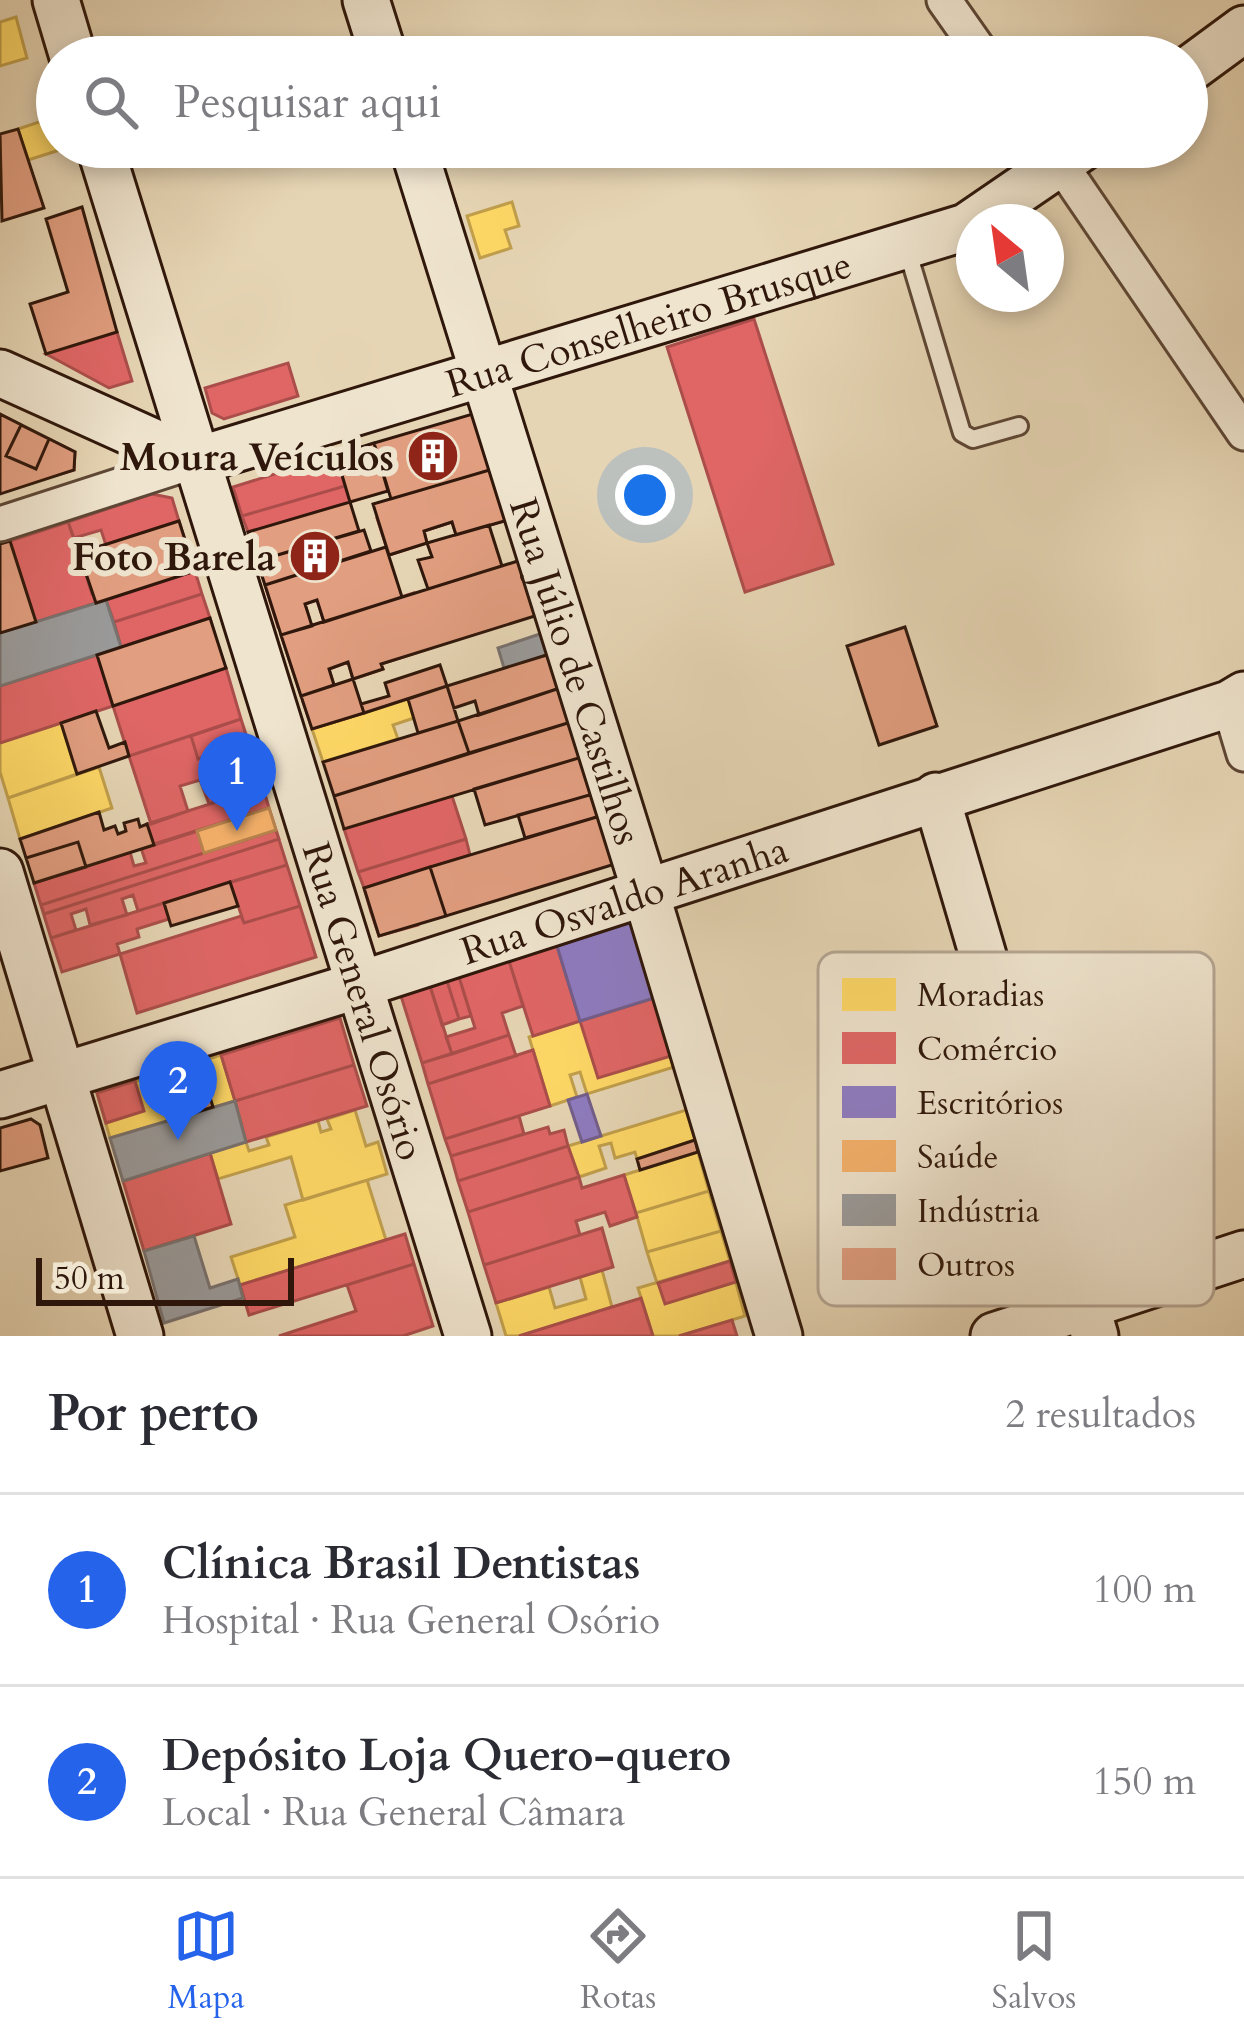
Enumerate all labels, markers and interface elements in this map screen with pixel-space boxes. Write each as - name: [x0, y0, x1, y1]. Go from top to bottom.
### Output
- search box: [36, 36, 1208, 168]
- icon: search: [78, 69, 144, 135]
- text: Pesquisar aqui: [174, 72, 441, 133]
- north arrow: [956, 204, 1064, 312]
- street label: Rua Conselheiro Brusque: [440, 238, 858, 411]
- building icon: Moura Veículos: [405, 428, 461, 484]
- place label: Moura Veículos: [120, 431, 394, 484]
- your location: [615, 465, 675, 525]
- street label: Rua Júlio de Castilhos: [496, 492, 654, 851]
- building icon: Foto Barela: [287, 528, 343, 584]
- place label: Foto Barela: [72, 531, 276, 584]
- pin: 1: [198, 732, 276, 831]
- street label: Rua Osvaldo Aranha: [454, 823, 795, 978]
- street label: Rua General Osório: [289, 836, 437, 1167]
- legend: [818, 952, 1214, 1306]
- text: Moradias: [917, 973, 1044, 1018]
- text: Comércio: [917, 1027, 1057, 1072]
- pin: 2: [139, 1041, 217, 1140]
- text: Escritórios: [917, 1081, 1063, 1126]
- text: Saúde: [917, 1135, 998, 1180]
- text: Indústria: [917, 1189, 1040, 1234]
- text: Outros: [917, 1243, 1015, 1288]
- scale bar: [36, 1252, 294, 1305]
- text: 50 m: [54, 1256, 125, 1301]
- text: Por perto: [48, 1379, 259, 1449]
- text: 2 resultados: [1005, 1388, 1196, 1441]
- text: Clínica Brasil Dentistas: [162, 1533, 640, 1594]
- text: 1: [77, 1563, 97, 1616]
- text: 100 m: [1093, 1563, 1196, 1616]
- text: Hospital · Rua General Osório: [162, 1594, 660, 1647]
- text: Depósito Loja Quero-quero: [162, 1725, 731, 1786]
- text: 2: [77, 1755, 97, 1808]
- text: 150 m: [1093, 1755, 1196, 1808]
- text: Local · Rua General Câmara: [162, 1786, 625, 1839]
- tab: Mapa: [168, 1903, 245, 2020]
- tab: Rotas: [580, 1903, 656, 2020]
- tab: Salvos: [992, 1903, 1076, 2020]

